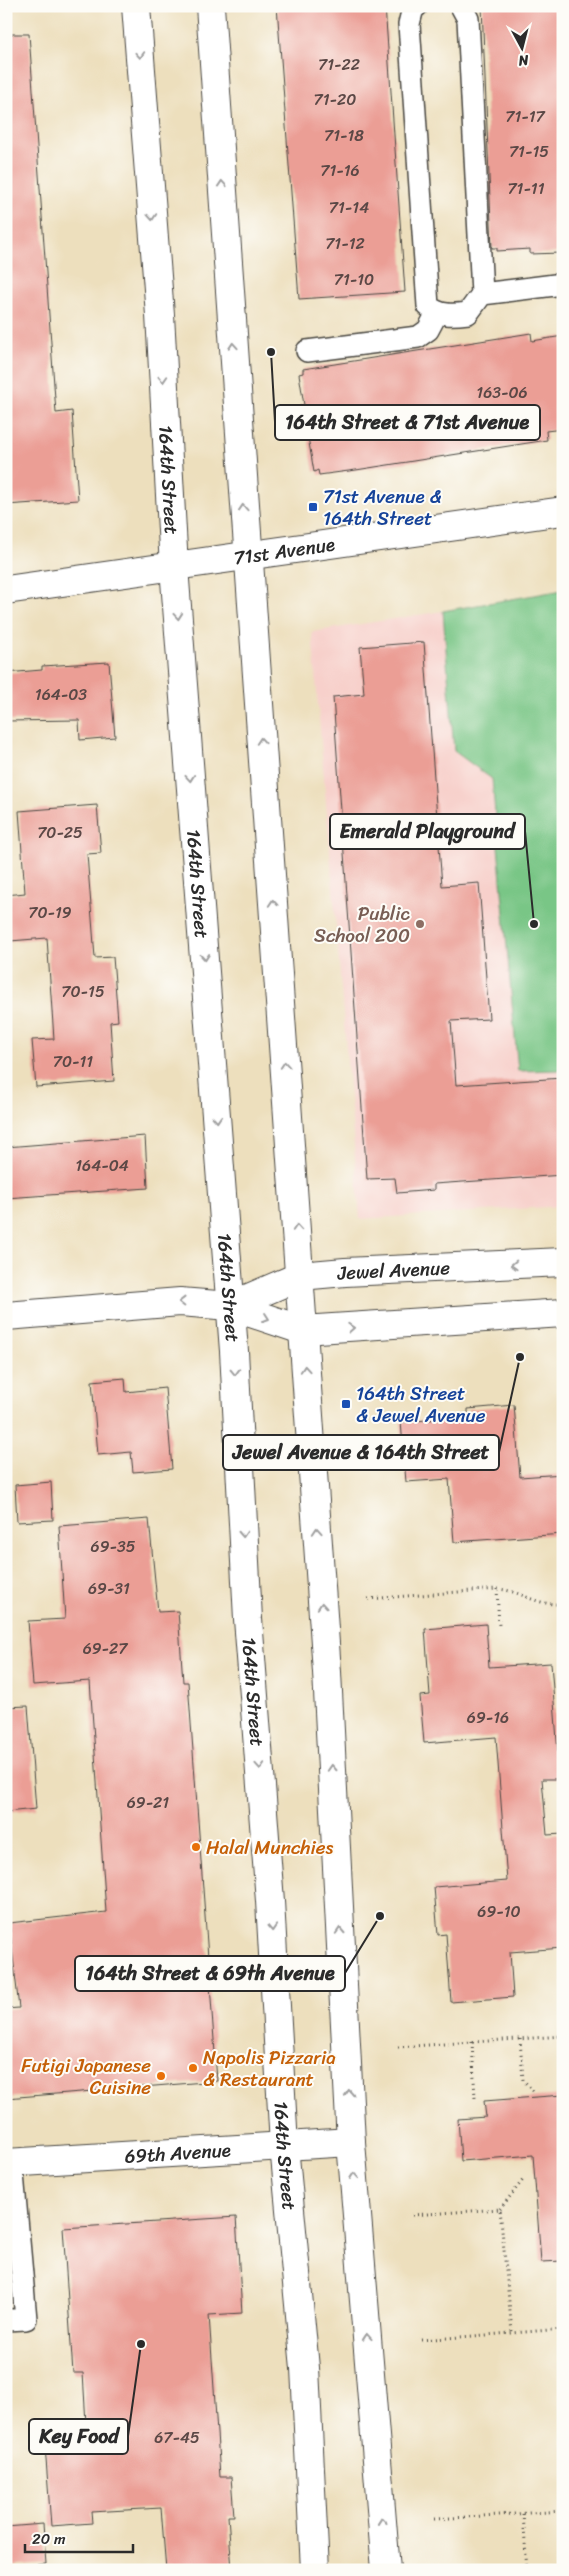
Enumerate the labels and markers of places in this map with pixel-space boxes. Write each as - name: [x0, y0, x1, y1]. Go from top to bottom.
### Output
- callout: 164th Street & 71st Avenue: [275, 405, 540, 440]
- place label: 71st Avenue & 164th Street: [323, 480, 442, 535]
- marker: 71st Avenue & 164th Street: [307, 501, 319, 513]
- callout: Emerald Playground: [330, 814, 525, 849]
- place label: Public School 200: [314, 897, 411, 952]
- marker: Public School 200: [414, 918, 426, 930]
- place label: 164th Street & Jewel Avenue: [356, 1377, 486, 1432]
- marker: 164th Street & Jewel Avenue: [340, 1398, 352, 1410]
- callout: Jewel Avenue & 164th Street: [223, 1435, 499, 1470]
- place label: Halal Munchies: [206, 1831, 333, 1864]
- marker: Halal Munchies: [190, 1841, 202, 1853]
- callout: 164th Street & 69th Avenue: [75, 1956, 345, 1991]
- place label: Napolis Pizzaria & Restaurant: [203, 2041, 336, 2096]
- place label: Futigi Japanese Cuisine: [21, 2049, 151, 2104]
- marker: Napolis Pizzaria & Restaurant: [187, 2062, 199, 2074]
- marker: Futigi Japanese Cuisine: [155, 2070, 167, 2082]
- callout: Key Food: [29, 2419, 128, 2454]

